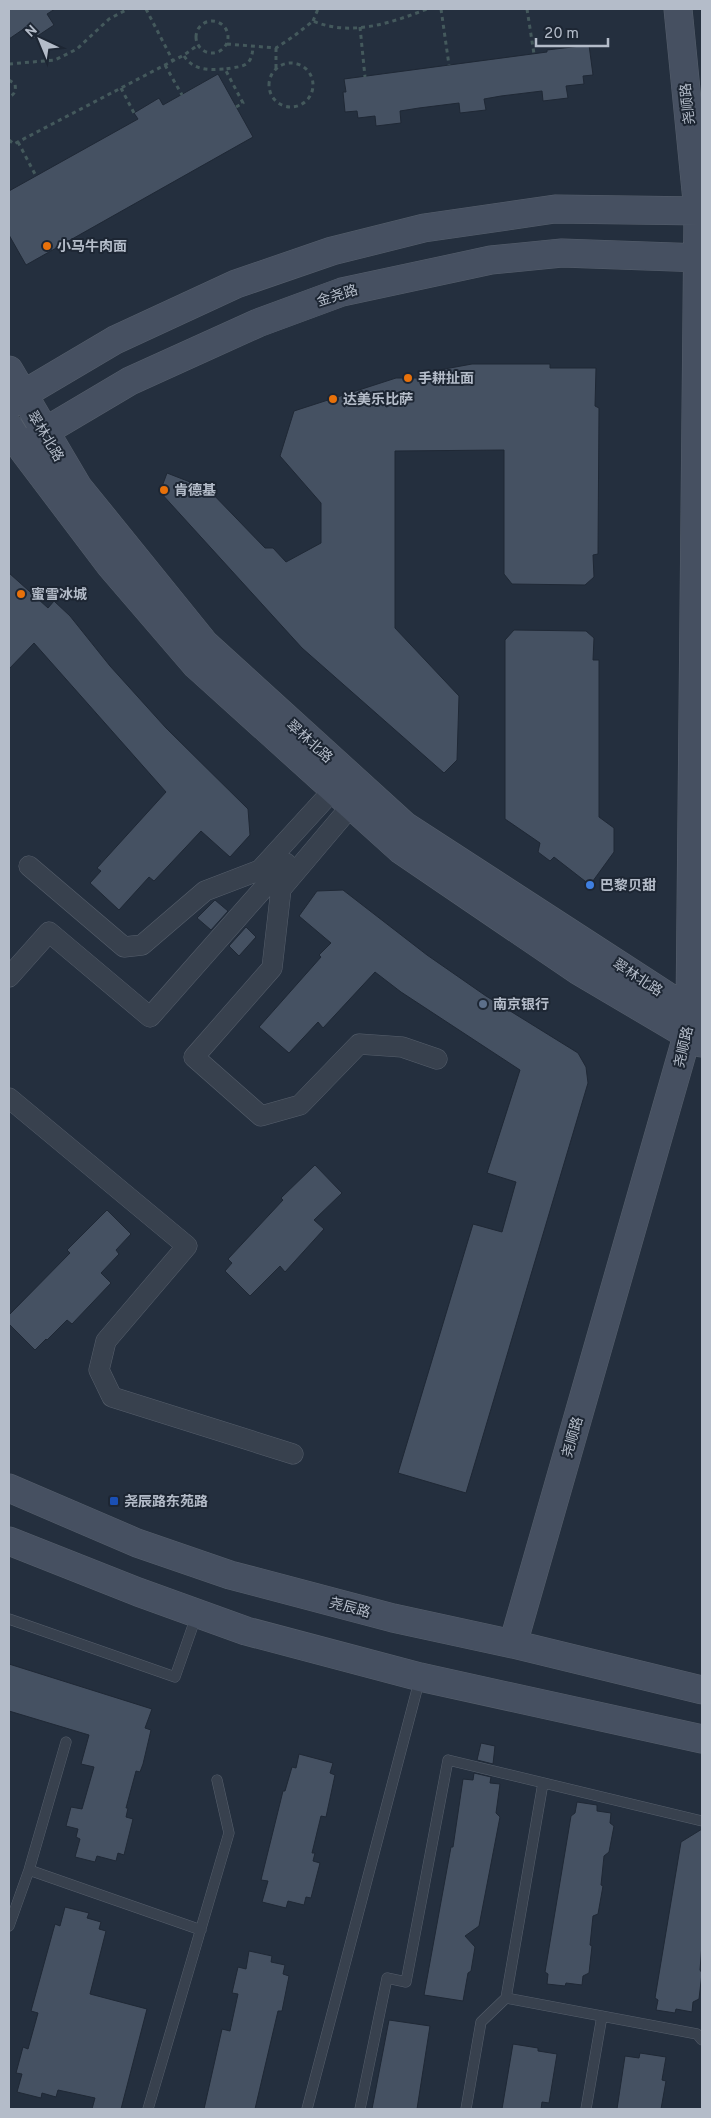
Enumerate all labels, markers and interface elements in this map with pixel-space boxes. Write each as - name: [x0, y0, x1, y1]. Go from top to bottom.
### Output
- north arrow: [15, 15, 65, 65]
- scale bar: [536, 15, 608, 47]
- text: N: [22, 22, 42, 41]
- text: 20 m: [544, 25, 579, 44]
- street label: 尧顺路: [678, 82, 699, 126]
- place label: 小马牛肉面: [57, 239, 127, 256]
- marker: 小马牛肉面: [41, 240, 53, 252]
- street label: 金尧路: [315, 282, 360, 311]
- place label: 手耕扯面: [418, 370, 474, 388]
- marker: 手耕扯面: [402, 372, 414, 384]
- place label: 达美乐比萨: [343, 392, 413, 409]
- marker: 达美乐比萨: [327, 393, 339, 405]
- street label: 翠林北路: [23, 408, 67, 465]
- place label: 肯德基: [174, 482, 216, 500]
- marker: 肯德基: [158, 484, 170, 496]
- place label: 蜜雪冰城: [31, 586, 87, 604]
- marker: 蜜雪冰城: [15, 588, 27, 600]
- street label: 翠林北路: [283, 716, 336, 767]
- place label: 巴黎贝甜: [600, 878, 656, 895]
- marker: 巴黎贝甜: [584, 879, 596, 891]
- street label: 翠林北路: [609, 955, 666, 1001]
- place label: 南京银行: [493, 996, 549, 1014]
- marker: 南京银行: [477, 998, 489, 1010]
- street label: 尧顺路: [671, 1025, 697, 1070]
- street label: 尧顺路: [559, 1415, 587, 1460]
- place label: 尧辰路·东苑路: [124, 1494, 208, 1511]
- marker: 尧辰路·东苑路: [108, 1495, 120, 1507]
- street label: 尧辰路: [327, 1595, 372, 1622]

